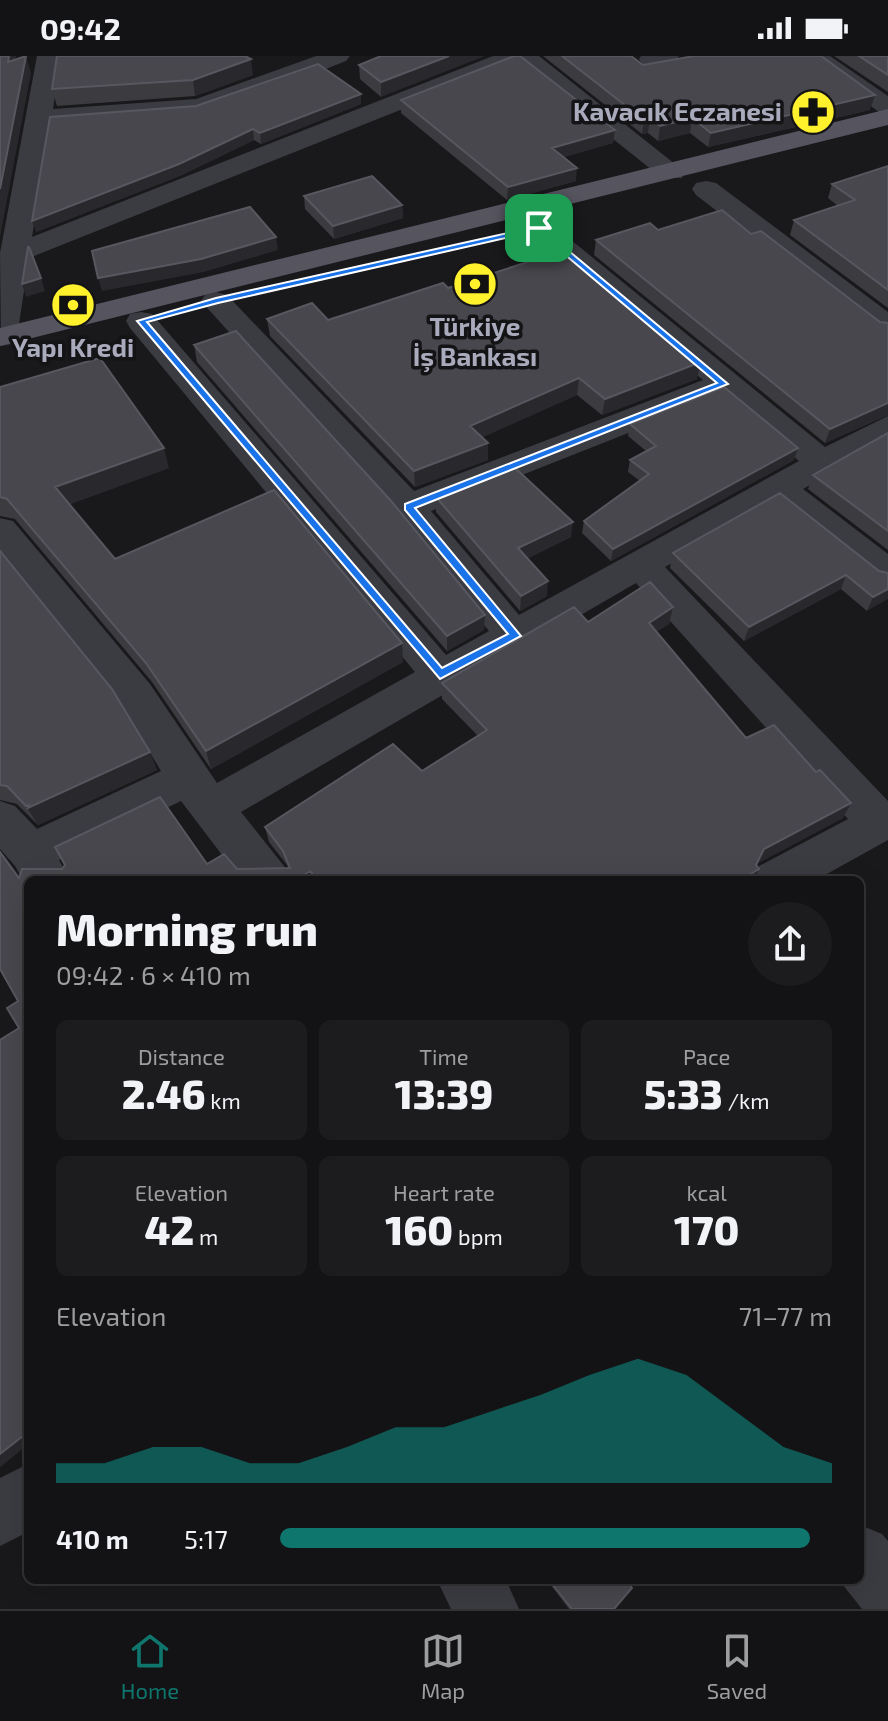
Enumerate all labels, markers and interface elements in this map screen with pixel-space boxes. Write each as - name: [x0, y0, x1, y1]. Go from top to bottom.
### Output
- text: 09:42: [40, 10, 121, 46]
- pharmacy icon: Kavacık Eczanesi: [789, 88, 837, 136]
- place label: Kavacık Eczanesi: [573, 95, 782, 126]
- pin: [505, 194, 573, 262]
- icon: arrive: [517, 206, 561, 250]
- bank icon: Türkiye İş Bankası: [451, 260, 499, 308]
- bank icon: Yapı Kredi: [49, 281, 97, 329]
- place label: Türkiye İş Bankası: [413, 310, 537, 373]
- place label: Yapı Kredi: [12, 331, 134, 362]
- text: Morning run: [56, 902, 318, 955]
- button: share: [748, 902, 832, 986]
- text: 09:42 · 6 × 410 m: [56, 959, 251, 990]
- text: Distance: [138, 1043, 225, 1069]
- text: Time: [419, 1043, 469, 1069]
- text: Pace: [683, 1043, 730, 1069]
- text: 2.46: [122, 1069, 205, 1117]
- text: 13:39: [395, 1069, 493, 1117]
- text: 5:33: [644, 1069, 723, 1117]
- text: km: [205, 1087, 241, 1113]
- text: /km: [723, 1087, 770, 1113]
- text: Elevation: [135, 1179, 228, 1205]
- text: Heart rate: [393, 1179, 495, 1205]
- text: kcal: [687, 1179, 727, 1205]
- text: 42: [144, 1205, 194, 1253]
- text: 160: [385, 1205, 453, 1253]
- text: 170: [674, 1205, 739, 1253]
- text: m: [194, 1223, 218, 1249]
- text: bpm: [453, 1223, 503, 1249]
- text: Elevation: [56, 1300, 166, 1331]
- text: 71–77 m: [739, 1300, 832, 1331]
- text: 410 m: [56, 1523, 129, 1554]
- text: 5:17: [184, 1523, 228, 1554]
- tab: Home: [121, 1629, 179, 1703]
- tab: Map: [421, 1629, 465, 1703]
- tab: Saved: [707, 1629, 767, 1703]

